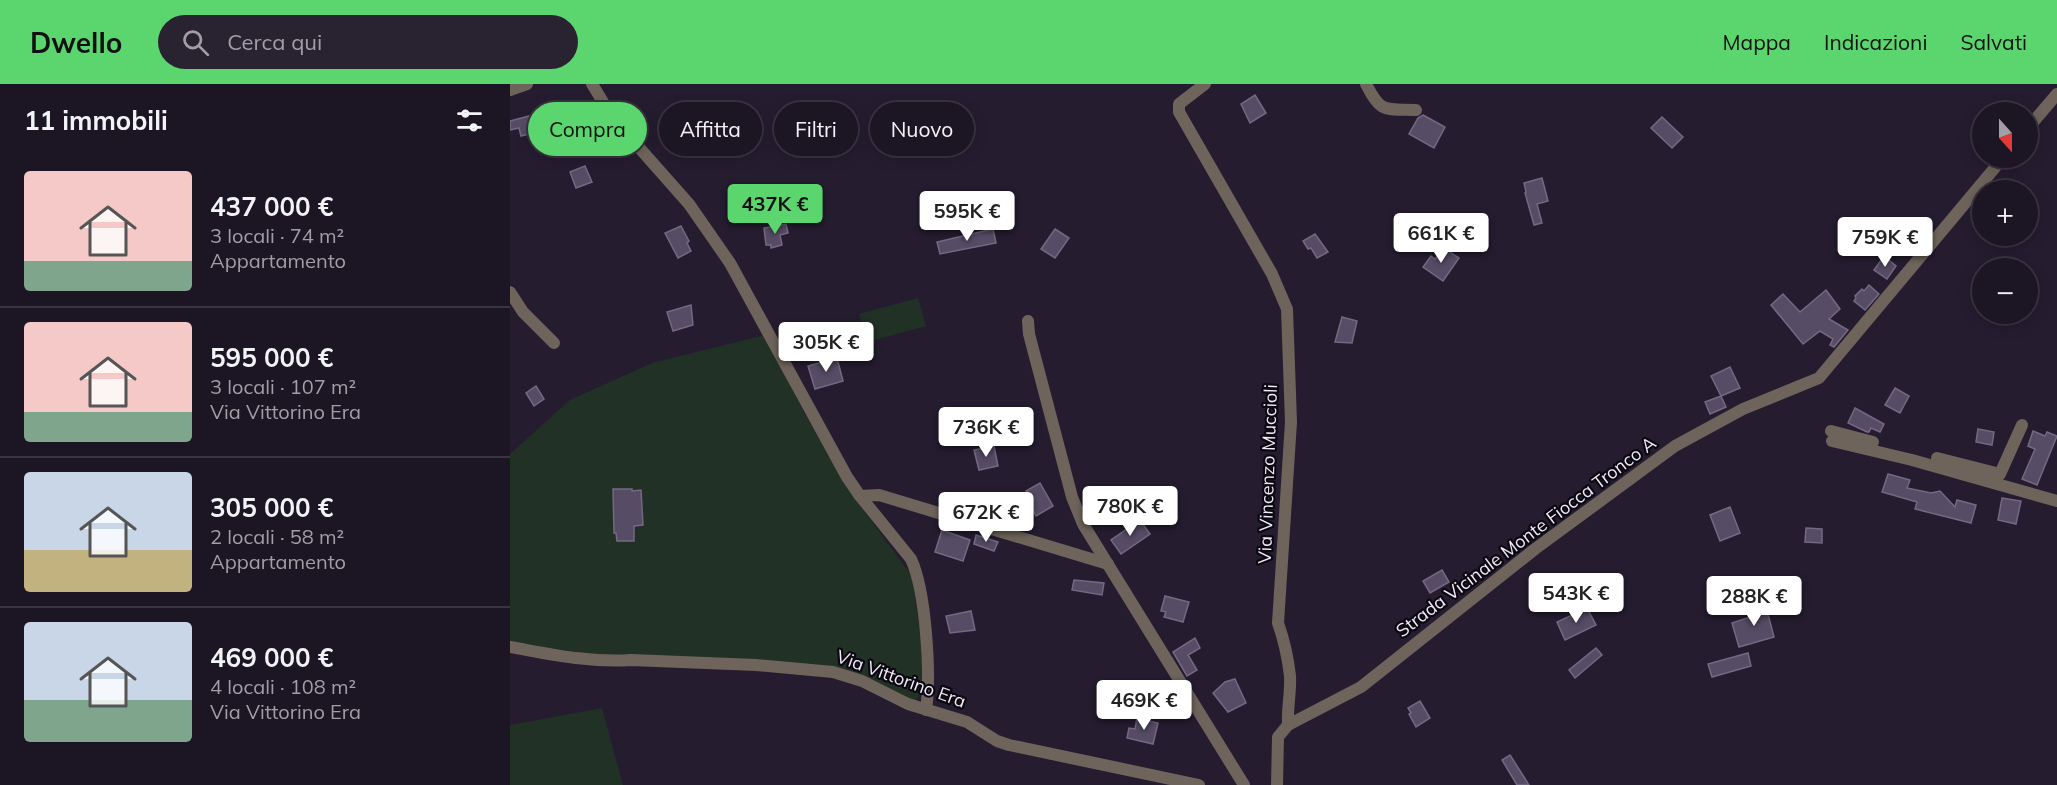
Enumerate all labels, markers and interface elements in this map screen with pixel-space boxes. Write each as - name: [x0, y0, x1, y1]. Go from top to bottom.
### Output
- search box: [158, 15, 578, 69]
- text: Dwello: [30, 25, 122, 60]
- icon: search: [179, 26, 212, 59]
- text: Cerca qui: [227, 28, 322, 56]
- text: Mappa: [1723, 29, 1791, 55]
- text: Indicazioni: [1824, 29, 1927, 55]
- text: Salvati: [1960, 29, 2027, 55]
- chip: Compra: [528, 102, 647, 156]
- chip: Affitta: [659, 102, 762, 156]
- chip: Filtri: [774, 102, 858, 156]
- chip: Nuovo: [870, 102, 974, 156]
- north arrow: [1972, 102, 2038, 168]
- map controls: [1972, 102, 2038, 324]
- text: 11 immobili: [24, 104, 168, 137]
- icon: filters: [453, 104, 486, 137]
- button: +: [1972, 180, 2038, 246]
- pin: 437K €: [726, 184, 824, 235]
- text: 437 000 €: [210, 190, 333, 223]
- text: 437K €: [742, 191, 808, 216]
- pin: 595K €: [918, 191, 1016, 242]
- icon: home: [72, 195, 144, 267]
- text: 595K €: [934, 198, 1000, 223]
- pin: 661K €: [1392, 213, 1490, 264]
- pin: 759K €: [1836, 217, 1934, 268]
- text: 661K €: [1408, 220, 1474, 245]
- text: 3 locali · 74 m²: [210, 223, 344, 248]
- text: 759K €: [1852, 224, 1918, 249]
- text: Appartamento: [210, 248, 346, 273]
- button: −: [1972, 258, 2038, 324]
- pin: 305K €: [777, 322, 875, 373]
- text: 305K €: [793, 329, 859, 354]
- text: 595 000 €: [210, 341, 333, 374]
- icon: home: [72, 346, 144, 418]
- text: 3 locali · 107 m²: [210, 374, 356, 399]
- street label: Via Vincenzo Muccioli: [1253, 384, 1282, 564]
- text: Via Vittorino Era: [210, 399, 361, 424]
- pin: 736K €: [937, 407, 1035, 458]
- text: 736K €: [953, 414, 1019, 439]
- street label: Strada Vicinale Monte Fiocca Tronco A: [1391, 431, 1660, 642]
- pin: 780K €: [1081, 486, 1179, 537]
- text: 305 000 €: [210, 491, 333, 524]
- pin: 672K €: [937, 492, 1035, 543]
- text: 780K €: [1097, 493, 1163, 518]
- icon: home: [72, 496, 144, 568]
- text: 672K €: [953, 499, 1019, 524]
- text: 2 locali · 58 m²: [210, 524, 344, 549]
- text: Appartamento: [210, 549, 346, 574]
- pin: 543K €: [1527, 573, 1625, 624]
- pin: 288K €: [1705, 576, 1803, 627]
- text: 543K €: [1543, 580, 1609, 605]
- text: 288K €: [1721, 583, 1787, 608]
- text: 469 000 €: [210, 641, 333, 674]
- street label: Via Vittorino Era: [833, 644, 969, 713]
- icon: home: [72, 646, 144, 718]
- text: 4 locali · 108 m²: [210, 674, 356, 699]
- pin: 469K €: [1095, 680, 1193, 731]
- text: 469K €: [1111, 687, 1177, 712]
- text: Via Vittorino Era: [210, 699, 361, 724]

